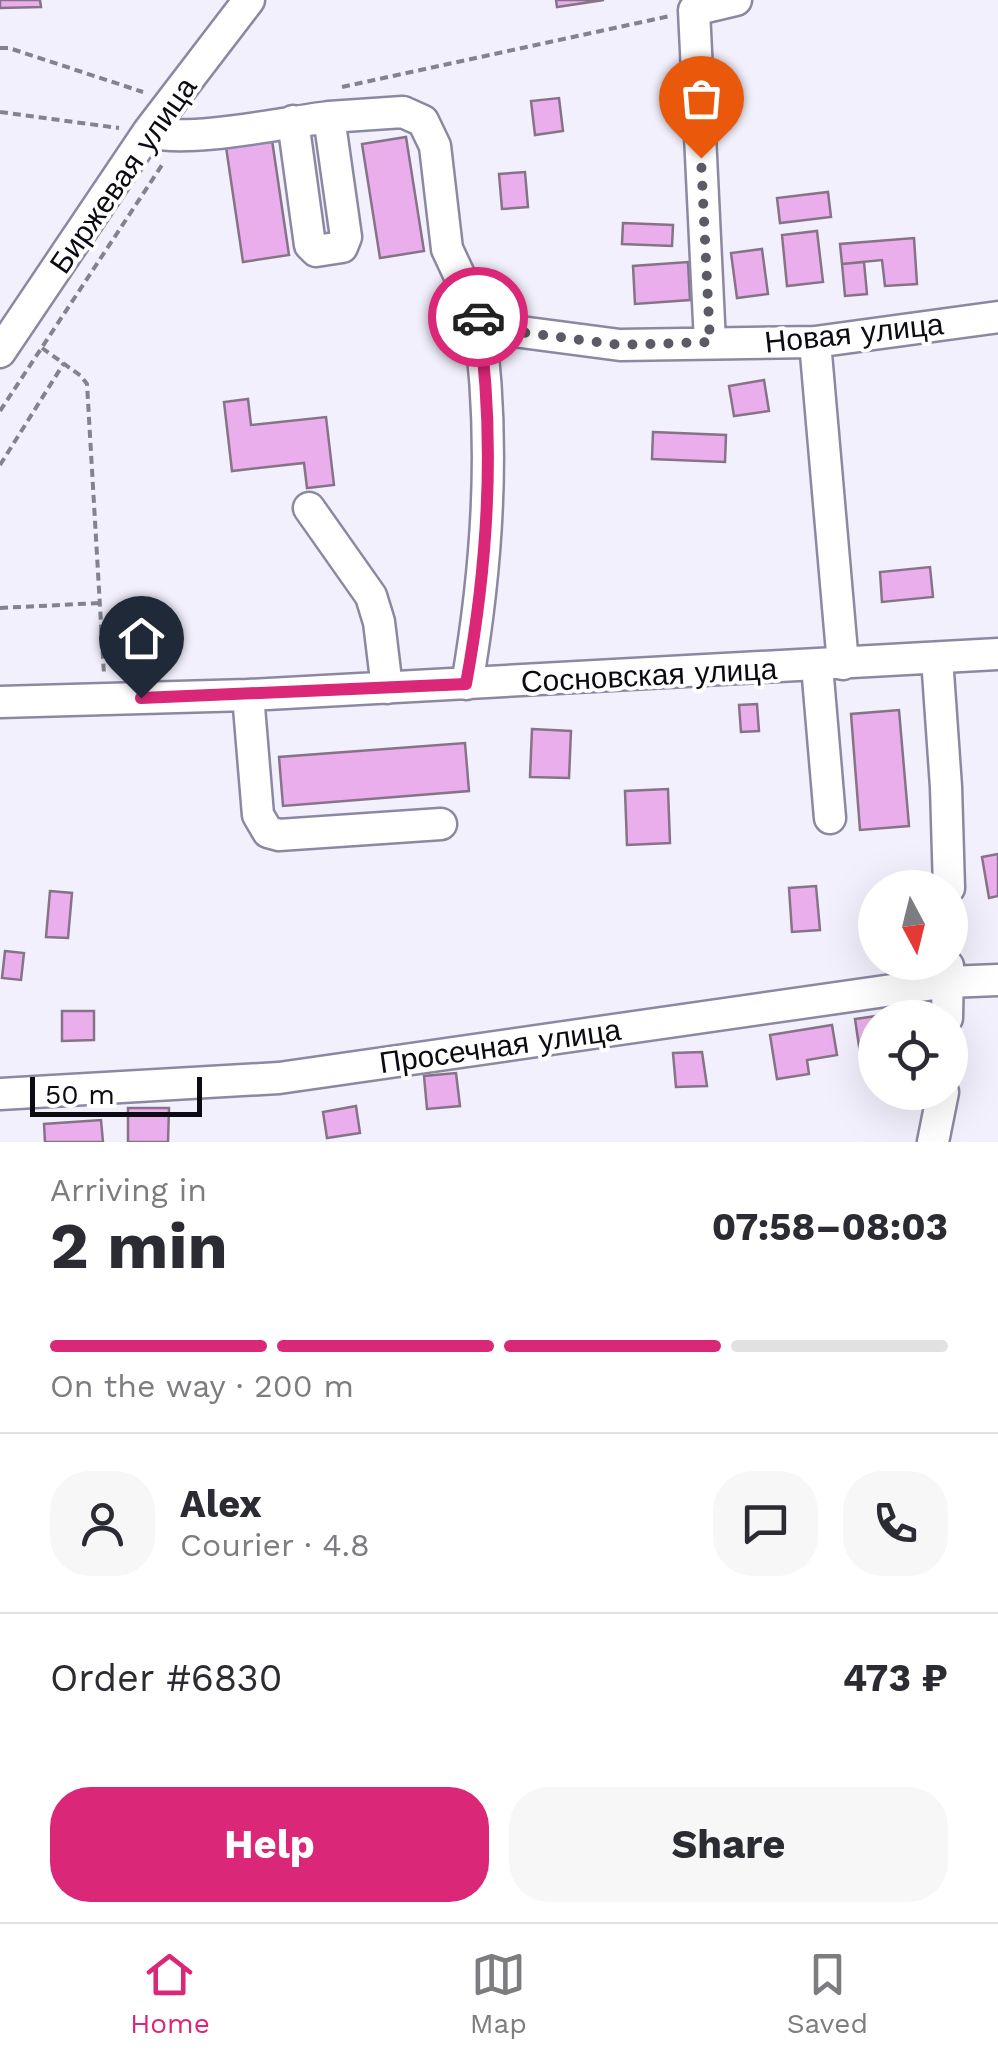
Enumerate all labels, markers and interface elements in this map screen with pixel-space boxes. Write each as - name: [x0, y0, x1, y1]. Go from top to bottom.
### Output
- pin: [659, 56, 744, 159]
- street label: Биржевая улица: [42, 70, 204, 280]
- icon: bag: [674, 71, 729, 126]
- courier: [428, 267, 528, 367]
- icon: car: [451, 290, 506, 345]
- street label: Новая улица: [763, 306, 945, 360]
- pin: [99, 596, 184, 699]
- icon: home: [114, 611, 169, 666]
- street label: Сосновская улица: [520, 651, 778, 699]
- north arrow: [858, 870, 968, 980]
- map controls: [858, 870, 968, 1110]
- button: locate: [858, 1000, 968, 1110]
- street label: Просечная улица: [377, 1012, 623, 1080]
- scale bar: [30, 1072, 202, 1116]
- text: 50 m: [45, 1078, 115, 1111]
- text: Arriving in: [50, 1171, 207, 1209]
- text: 07:58–08:03: [712, 1205, 948, 1249]
- text: 2 min: [50, 1208, 228, 1284]
- text: On the way · 200 m: [50, 1367, 354, 1405]
- button: person: [50, 1471, 155, 1576]
- button: chat: [713, 1471, 818, 1576]
- button: phone: [843, 1471, 948, 1576]
- text: Alex: [180, 1482, 262, 1526]
- text: Courier · 4.8: [180, 1526, 370, 1564]
- text: Order #6830: [50, 1656, 282, 1700]
- text: 473 ₽: [843, 1656, 948, 1700]
- button: Help: [50, 1787, 489, 1902]
- button: Share: [509, 1787, 948, 1902]
- tab: Home: [130, 1947, 210, 2040]
- tab: Map: [470, 1947, 527, 2040]
- tab: Saved: [787, 1947, 868, 2040]

